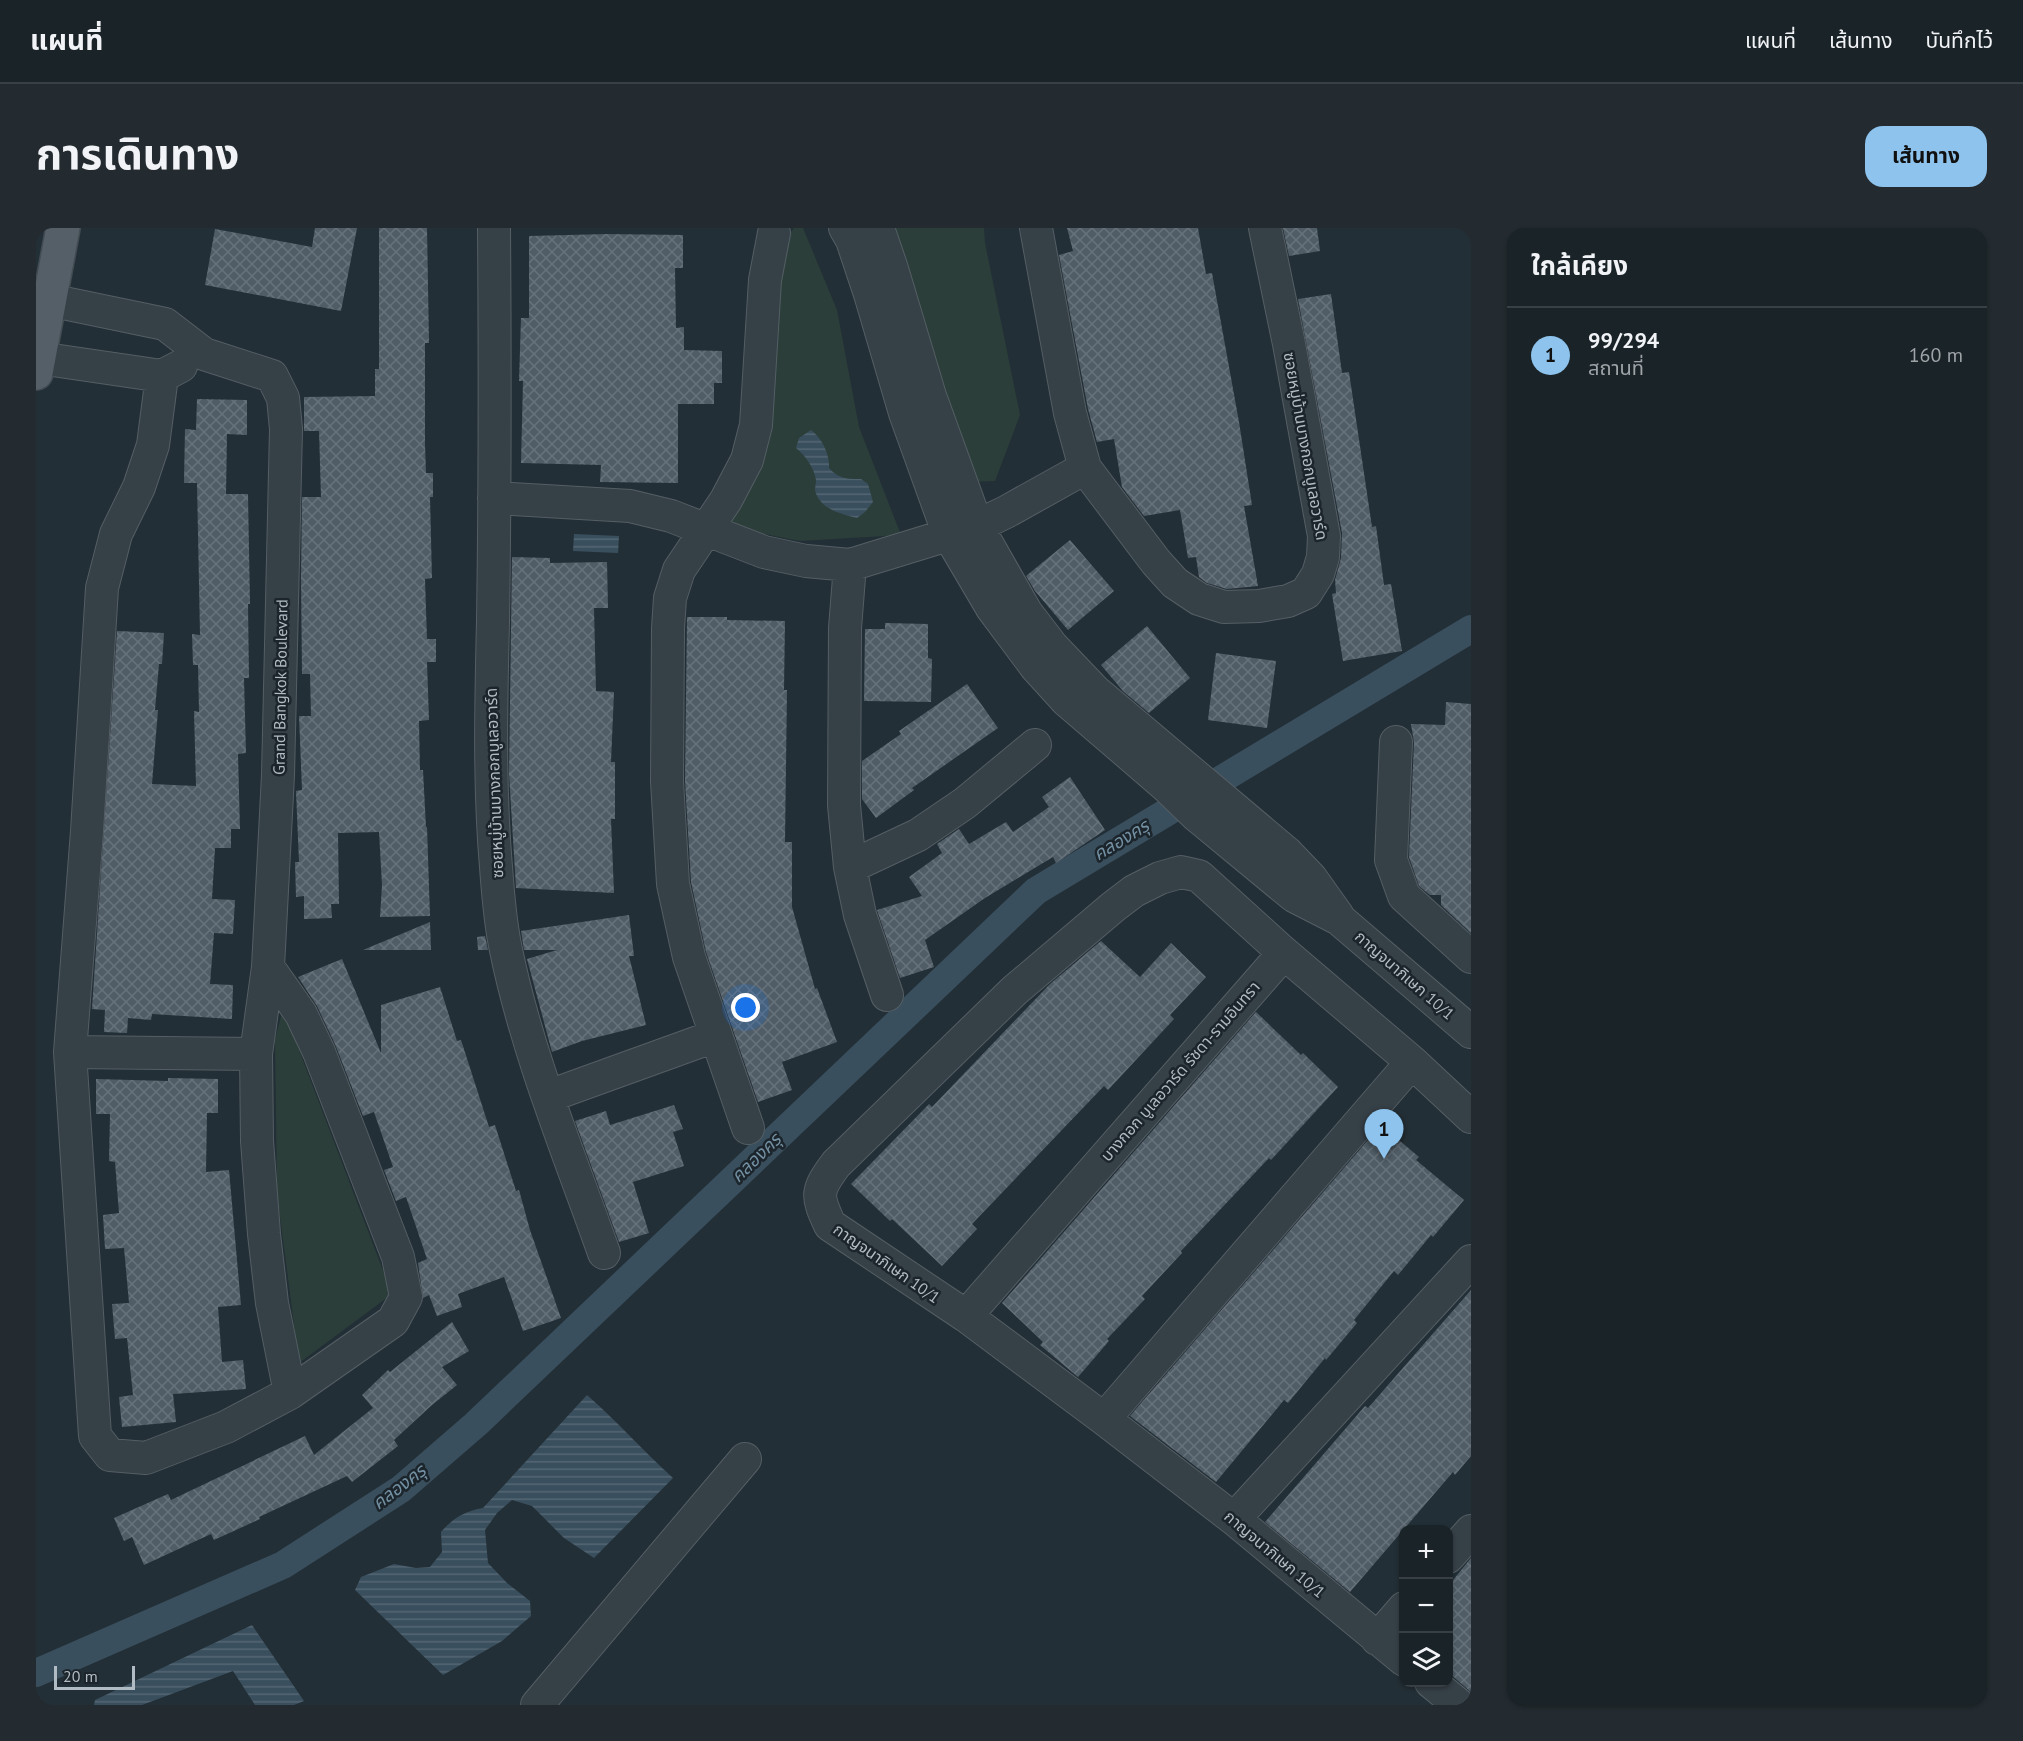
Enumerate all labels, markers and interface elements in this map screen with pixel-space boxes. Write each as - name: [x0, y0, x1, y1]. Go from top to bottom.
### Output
- text: แผนที่: [30, 21, 103, 58]
- text: แผนที่: [1745, 27, 1796, 54]
- text: เส้นทาง: [1829, 27, 1893, 54]
- text: บันทึกไว้: [1926, 27, 1993, 54]
- text: การเดินทาง: [36, 126, 239, 181]
- button: เส้นทาง: [1865, 126, 1987, 187]
- text: ใกล้เคียง: [1531, 249, 1628, 282]
- text: 99/294: [1588, 326, 1659, 354]
- text: 1: [1545, 342, 1556, 368]
- text: 160 m: [1909, 342, 1963, 368]
- street label: ซอยหมู่บ้านบางกอกบูเลอวาร์ด: [1280, 350, 1332, 542]
- text: สถานที่: [1588, 355, 1644, 381]
- street label: Grand Bangkok Boulevard: [268, 599, 292, 775]
- street label: ซอยหมู่บ้านบางกอกบูเลอวาร์ด: [481, 687, 507, 879]
- water label: คลองครุ: [1089, 813, 1154, 865]
- street label: กาญจนาภิเษก 10/1: [1351, 926, 1459, 1024]
- street label: บางกอก บูเลอวาร์ด รัชดา-รามอินทรา: [1096, 977, 1264, 1165]
- your location: [731, 993, 760, 1022]
- pin: 1: [1364, 1110, 1404, 1159]
- water label: คลองครุ: [726, 1127, 787, 1187]
- street label: กาญจนาภิเษก 10/1: [830, 1219, 944, 1307]
- water label: คลองครุ: [367, 1458, 431, 1514]
- street label: กาญจนาภิเษก 10/1: [1220, 1506, 1330, 1602]
- map controls: [1399, 1525, 1453, 1687]
- button: +: [1399, 1525, 1453, 1579]
- button: −: [1399, 1579, 1453, 1633]
- button: layers: [1399, 1633, 1453, 1687]
- scale bar: [54, 1663, 135, 1690]
- text: 20 m: [63, 1666, 98, 1686]

